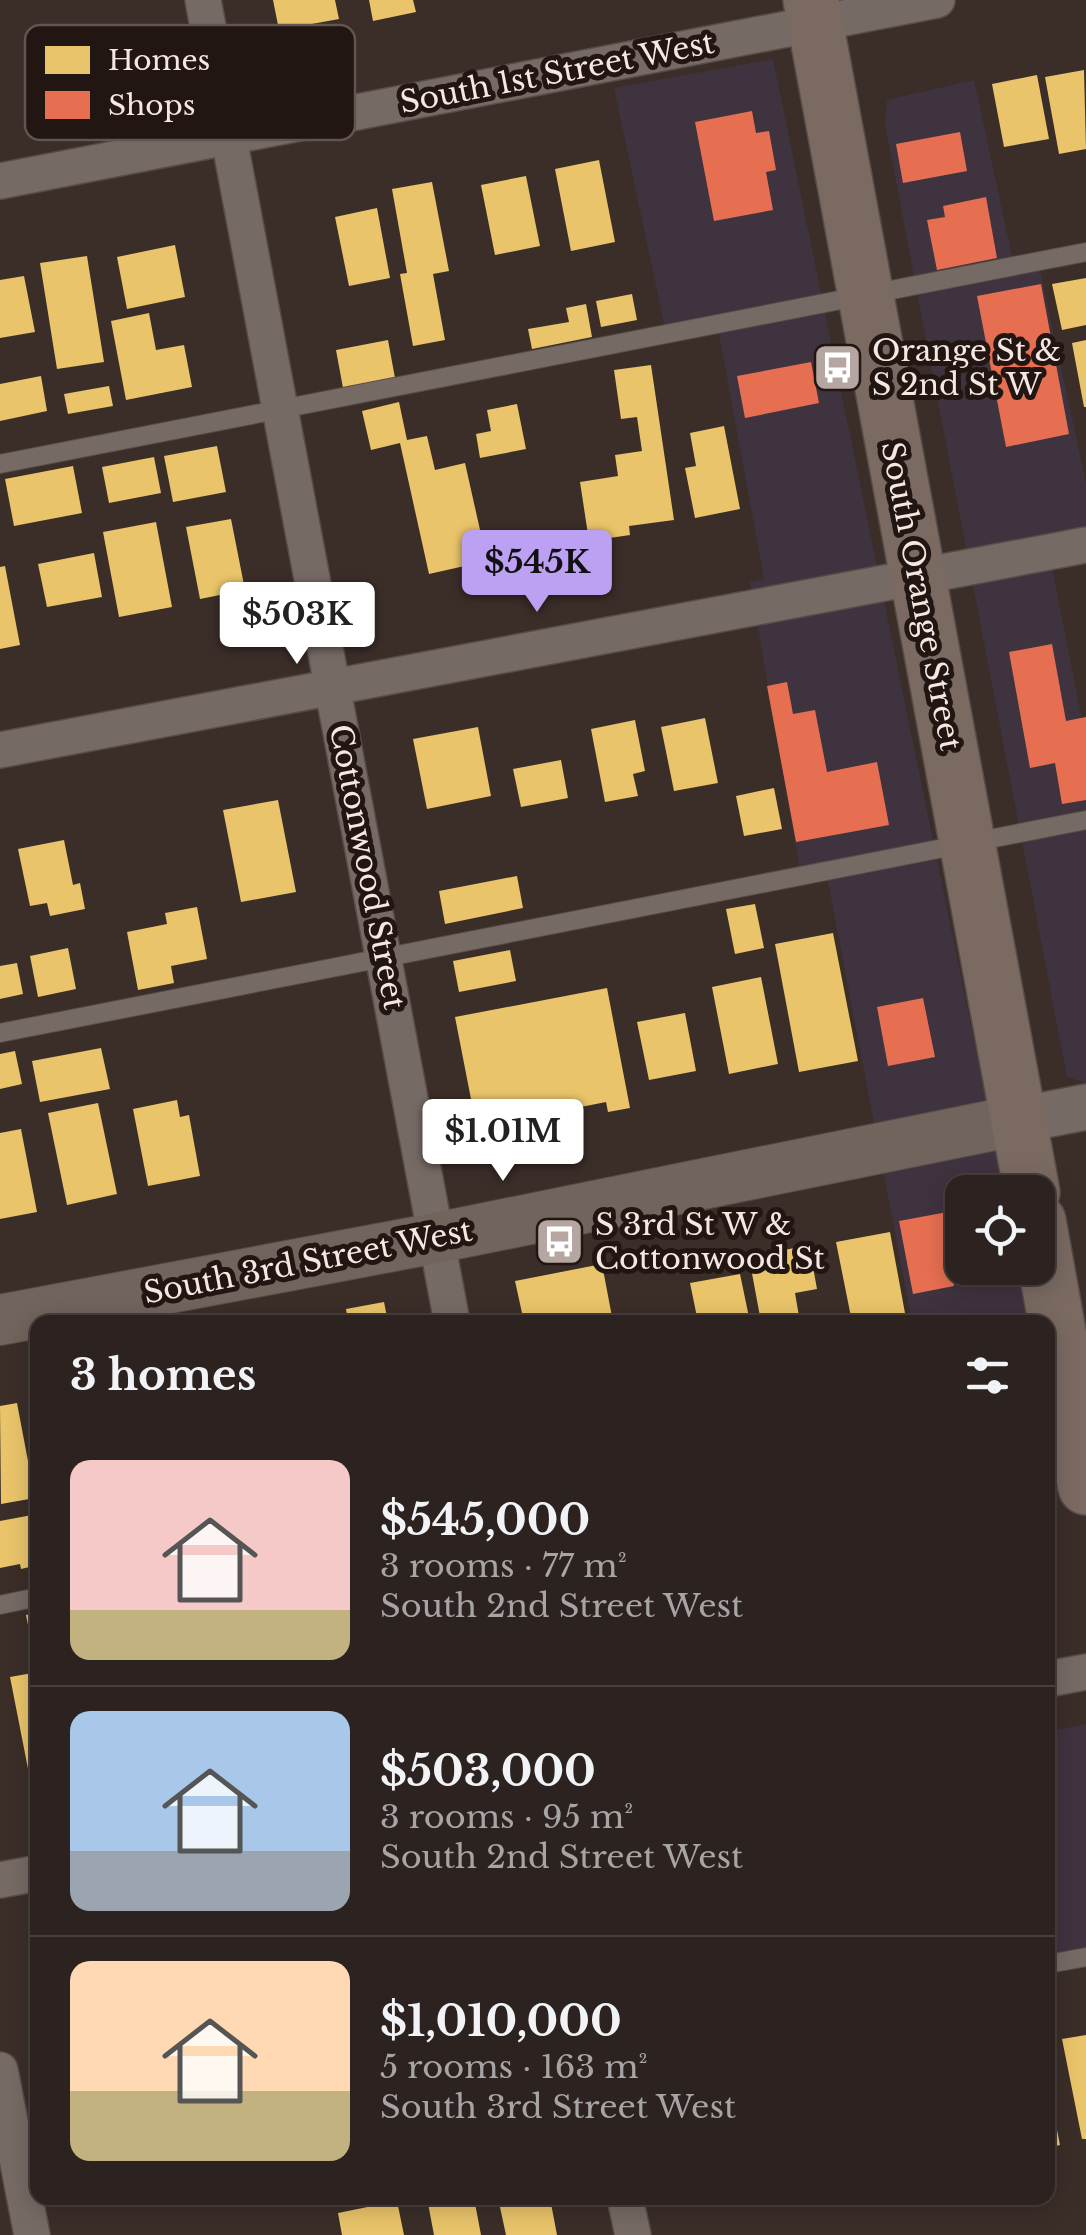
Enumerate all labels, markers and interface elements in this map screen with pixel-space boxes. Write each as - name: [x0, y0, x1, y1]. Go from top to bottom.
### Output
- street label: South 1st Street West: [397, 24, 718, 121]
- legend: [25, 25, 355, 140]
- text: Homes: [108, 43, 210, 78]
- text: Shops: [108, 88, 195, 123]
- place label: Orange St & S 2nd St W: [872, 332, 1061, 403]
- bus stop icon: Orange St & S 2nd St W: [811, 342, 863, 394]
- street label: South Orange Street: [873, 439, 970, 754]
- pin: $545K: [467, 530, 607, 615]
- text: $545K: [484, 542, 590, 582]
- pin: $503K: [227, 582, 367, 667]
- text: $503K: [242, 594, 352, 634]
- street label: Cottonwood Street: [322, 721, 413, 1013]
- pin: $1.01M: [422, 1099, 584, 1184]
- text: $1.01M: [445, 1111, 562, 1151]
- map controls: [945, 1175, 1055, 1285]
- button: locate: [945, 1175, 1055, 1285]
- place label: S 3rd St W & Cottonwood St: [595, 1206, 825, 1277]
- street label: South 3rd Street West: [141, 1211, 476, 1312]
- bus stop icon: S 3rd St W & Cottonwood St: [534, 1216, 586, 1268]
- icon: filters: [960, 1348, 1015, 1403]
- text: 3 homes: [70, 1349, 256, 1401]
- text: $545,000: [380, 1494, 590, 1546]
- icon: home: [150, 1500, 270, 1620]
- text: 3 rooms · 77 m²: [380, 1546, 627, 1586]
- text: South 2nd Street West: [380, 1586, 743, 1626]
- text: $503,000: [380, 1745, 596, 1797]
- icon: home: [150, 1751, 270, 1871]
- text: 3 rooms · 95 m²: [380, 1797, 633, 1837]
- text: South 2nd Street West: [380, 1837, 743, 1877]
- text: $1,010,000: [380, 1995, 622, 2047]
- icon: home: [150, 2001, 270, 2121]
- text: 5 rooms · 163 m²: [380, 2047, 648, 2087]
- text: South 3rd Street West: [380, 2087, 736, 2127]

